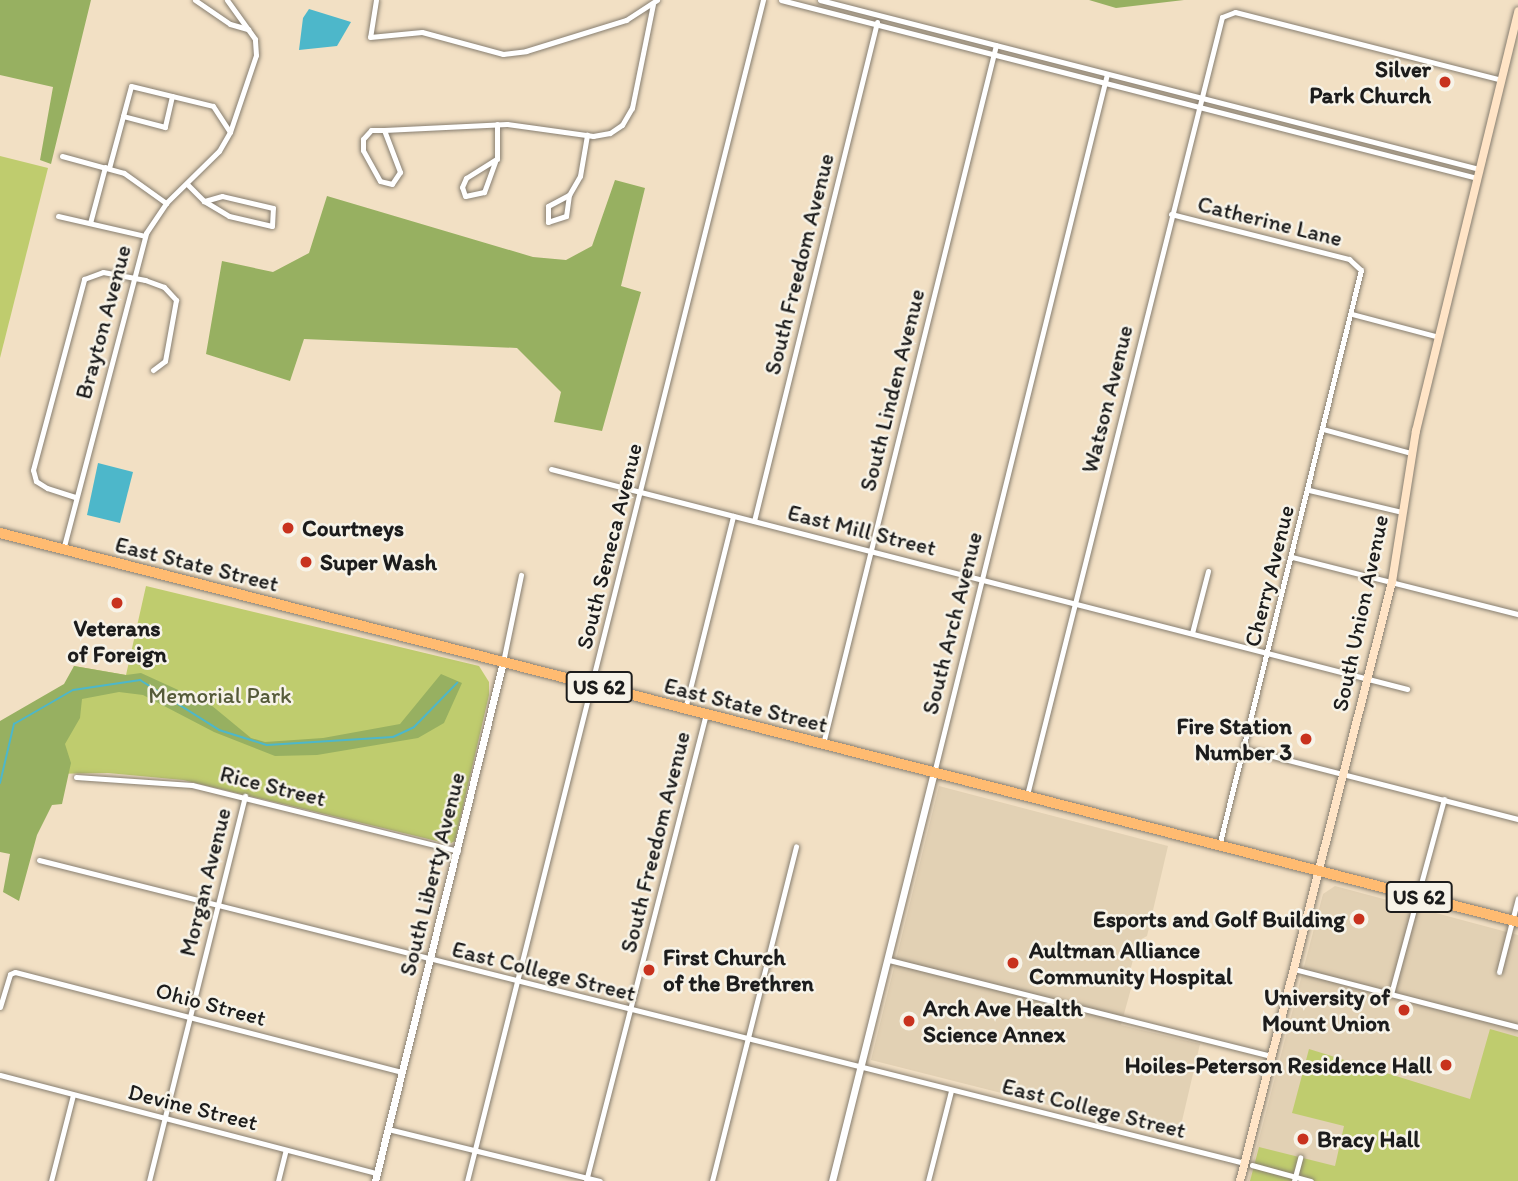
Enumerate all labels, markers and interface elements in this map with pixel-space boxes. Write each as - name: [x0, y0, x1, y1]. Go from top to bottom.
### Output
- place label: Silver Park Church: [1309, 55, 1431, 109]
- marker: Silver Park Church: [1437, 74, 1453, 90]
- street label: South Freedom Avenue: [758, 151, 840, 377]
- street label: Catherine Lane: [1194, 190, 1346, 252]
- street label: Brayton Avenue: [69, 243, 137, 401]
- street label: South Linden Avenue: [854, 286, 930, 494]
- street label: Watson Avenue: [1075, 322, 1139, 476]
- street label: South Seneca Avenue: [570, 441, 648, 651]
- street label: East Mill Street: [785, 498, 939, 562]
- street label: Cherry Avenue: [1238, 503, 1300, 649]
- street label: South Union Avenue: [1326, 513, 1394, 713]
- place label: Courtneys: [302, 514, 404, 542]
- marker: Courtneys: [280, 520, 296, 536]
- street label: South Arch Avenue: [916, 529, 988, 717]
- street label: East State Street: [112, 530, 282, 598]
- place label: Super Wash: [320, 548, 435, 576]
- marker: Super Wash: [298, 554, 314, 570]
- marker: Veterans of Foreign: [109, 595, 125, 611]
- place label: Veterans of Foreign: [67, 614, 167, 668]
- road number: US 62: [564, 670, 634, 704]
- street label: East State Street: [661, 671, 831, 739]
- park label: Memorial Park: [148, 681, 292, 709]
- place label: Fire Station Number 3: [1176, 712, 1292, 766]
- street label: South Freedom Avenue: [614, 729, 696, 955]
- marker: Fire Station Number 3: [1298, 731, 1314, 747]
- street label: Rice Street: [218, 760, 328, 812]
- street label: South Liberty Avenue: [393, 770, 471, 978]
- street label: Morgan Avenue: [173, 805, 237, 959]
- road number: US 62: [1384, 880, 1454, 914]
- place label: Esports and Golf Building: [1092, 905, 1345, 933]
- marker: Esports and Golf Building: [1351, 911, 1367, 927]
- street label: East College Street: [449, 935, 639, 1007]
- place label: Aultman Alliance Community Hospital: [1029, 936, 1232, 990]
- place label: First Church of the Brethren: [663, 943, 813, 997]
- marker: Aultman Alliance Community Hospital: [1003, 953, 1023, 973]
- marker: First Church of the Brethren: [641, 962, 657, 978]
- street label: Ohio Street: [153, 976, 269, 1032]
- place label: University of Mount Union: [1263, 983, 1390, 1037]
- place label: Arch Ave Health Science Annex: [923, 994, 1081, 1048]
- marker: University of Mount Union: [1396, 1002, 1412, 1018]
- marker: Arch Ave Health Science Annex: [901, 1013, 917, 1029]
- place label: Hoiles-Peterson Residence Hall: [1124, 1051, 1432, 1079]
- marker: Hoiles-Peterson Residence Hall: [1438, 1057, 1454, 1073]
- street label: East College Street: [999, 1072, 1189, 1144]
- street label: Devine Street: [126, 1078, 260, 1136]
- place label: Bracy Hall: [1317, 1125, 1420, 1153]
- marker: Bracy Hall: [1295, 1131, 1311, 1147]

